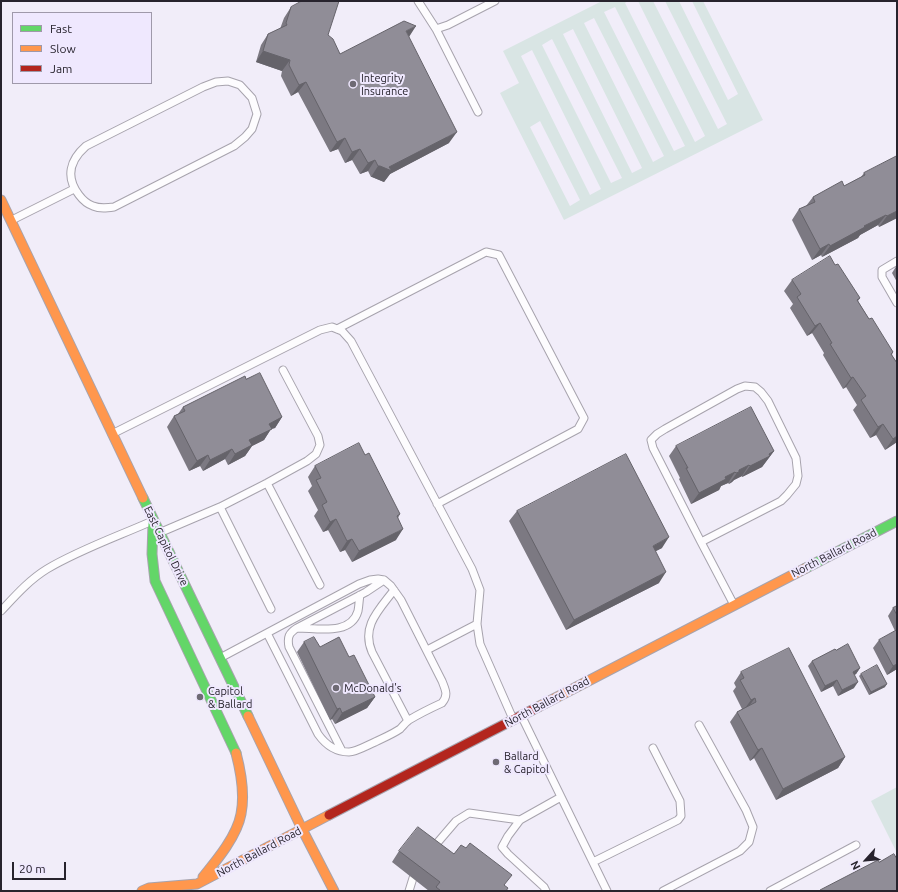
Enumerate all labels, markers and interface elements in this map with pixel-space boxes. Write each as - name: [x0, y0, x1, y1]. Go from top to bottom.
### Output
- legend: [12, 12, 152, 84]
- text: Fast: [50, 22, 72, 35]
- text: Slow: [50, 42, 76, 55]
- text: Jam: [50, 62, 72, 75]
- place label: Integrity Insurance: [361, 71, 408, 97]
- marker: Integrity Insurance: [348, 79, 358, 89]
- street label: East Capitol Drive: [141, 504, 191, 588]
- street label: North Ballard Road: [789, 526, 879, 580]
- street label: North Ballard Road: [502, 674, 592, 730]
- place label: McDonald's: [344, 681, 402, 695]
- marker: McDonald's: [331, 683, 341, 693]
- place label: Capitol & Ballard: [208, 684, 252, 710]
- marker: Capitol & Ballard: [195, 692, 205, 702]
- place label: Ballard & Capitol: [504, 749, 549, 775]
- marker: Ballard & Capitol: [491, 757, 501, 767]
- street label: North Ballard Road: [214, 824, 304, 880]
- north arrow: [846, 840, 886, 880]
- scale bar: [14, 854, 68, 880]
- text: N: [848, 859, 863, 872]
- text: 20 m: [19, 862, 46, 875]

